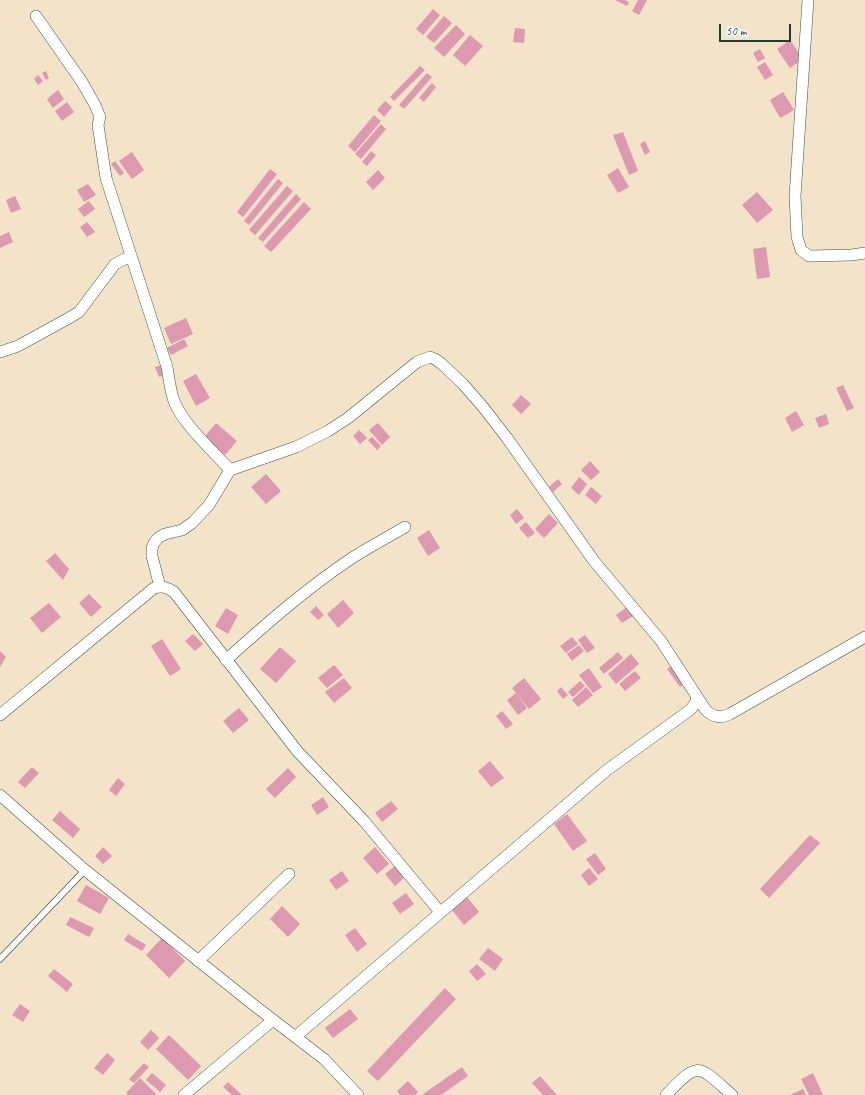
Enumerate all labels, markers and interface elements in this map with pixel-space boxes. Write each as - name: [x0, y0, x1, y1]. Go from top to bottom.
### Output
- scale bar: [721, 16, 793, 42]
- text: 50 m: [726, 23, 746, 39]

